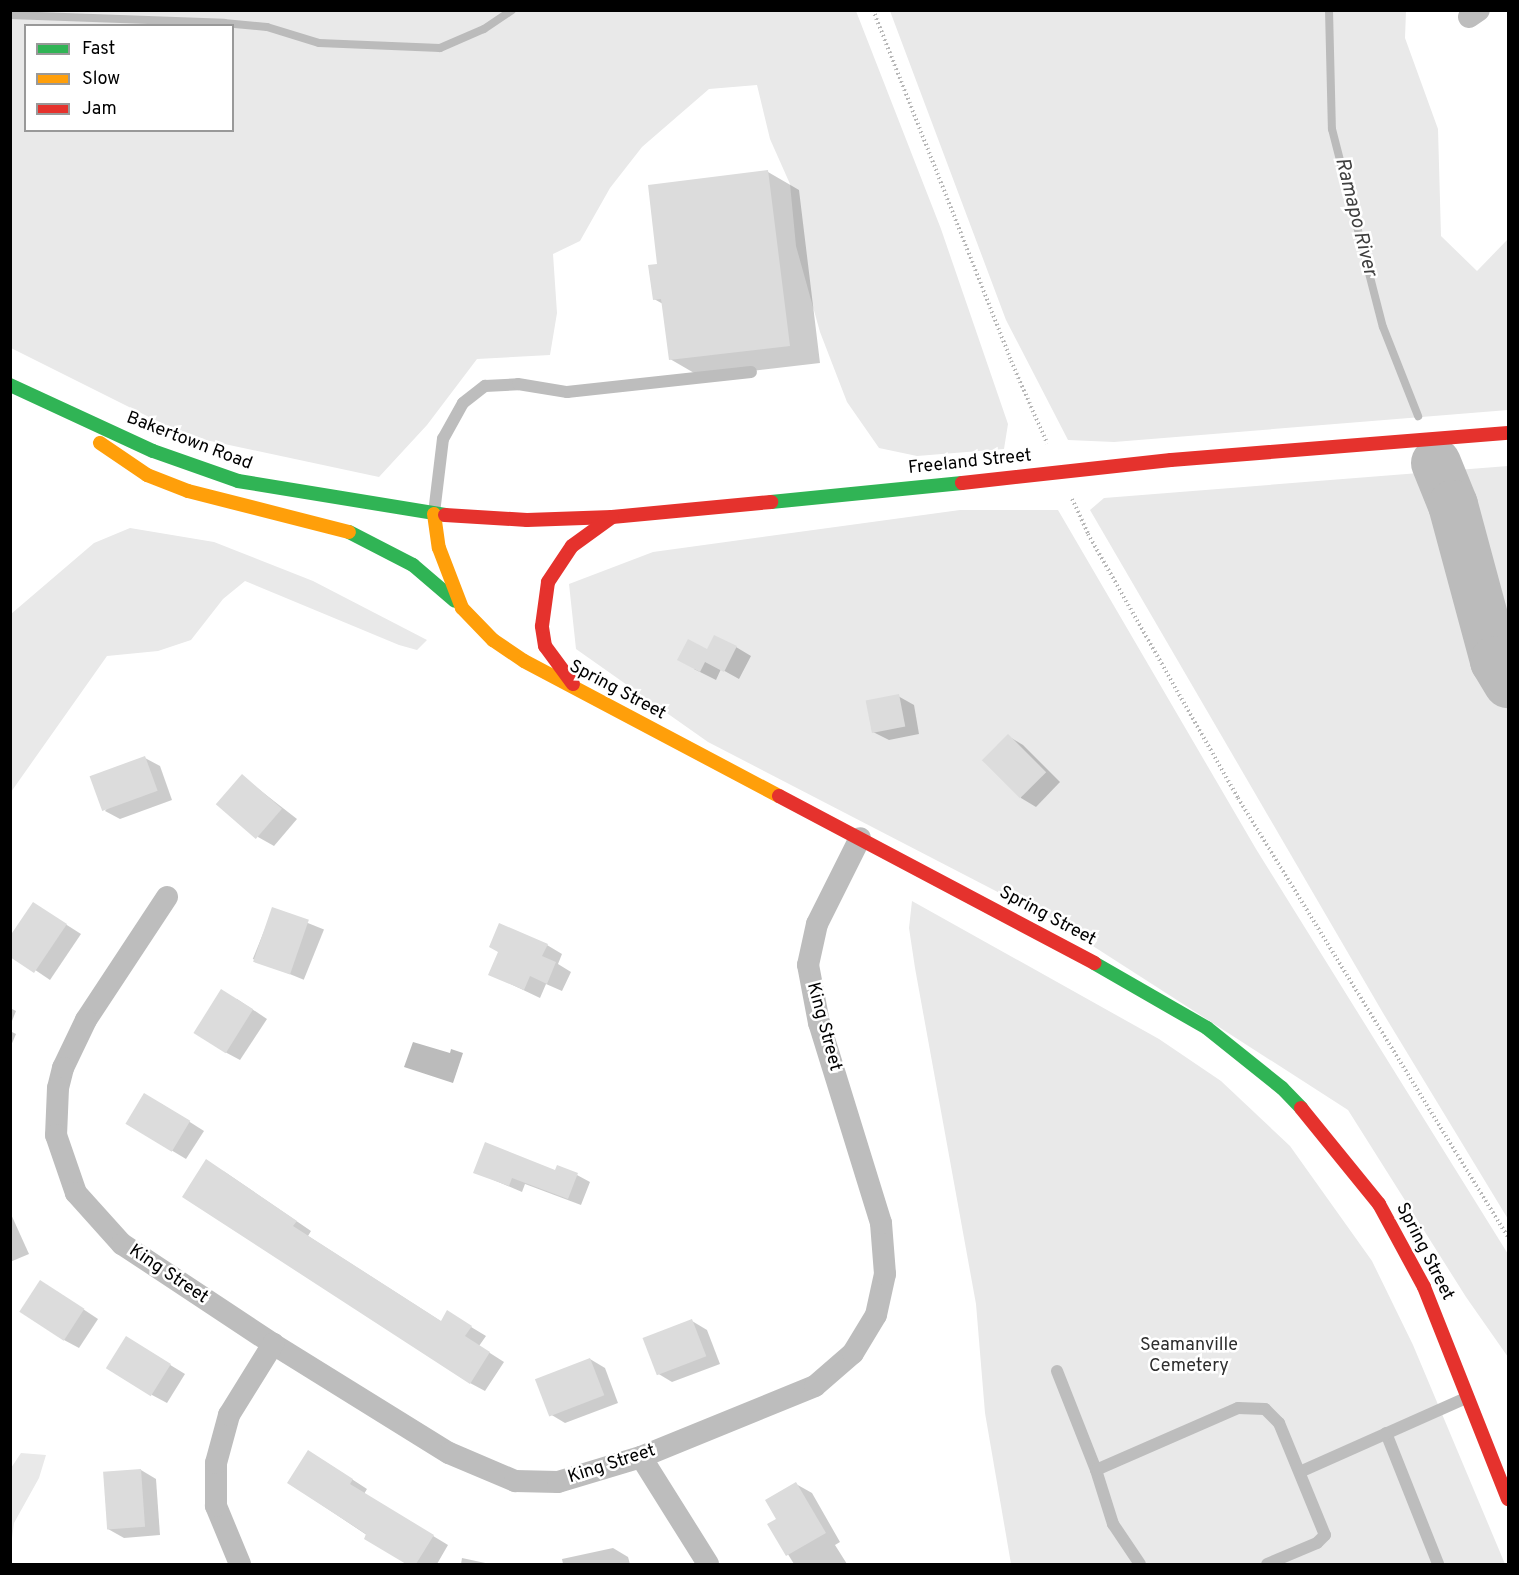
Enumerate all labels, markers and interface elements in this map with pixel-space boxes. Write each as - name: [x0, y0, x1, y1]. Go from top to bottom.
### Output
- legend: [24, 24, 234, 132]
- text: Fast: [82, 38, 115, 61]
- text: Slow: [82, 68, 120, 91]
- text: Jam: [82, 98, 117, 121]
- water label: Ramapo River: [1329, 155, 1381, 279]
- street label: Bakertown Road: [123, 408, 255, 476]
- street label: Freeland Street: [907, 446, 1033, 480]
- street label: Spring Street: [565, 656, 669, 726]
- street label: Spring Street: [995, 882, 1099, 952]
- street label: King Street: [801, 980, 845, 1074]
- street label: Spring Street: [1390, 1200, 1458, 1304]
- street label: King Street: [124, 1241, 212, 1309]
- park label: Seamanville Cemetery: [1140, 1336, 1238, 1378]
- street label: King Street: [565, 1441, 659, 1489]

